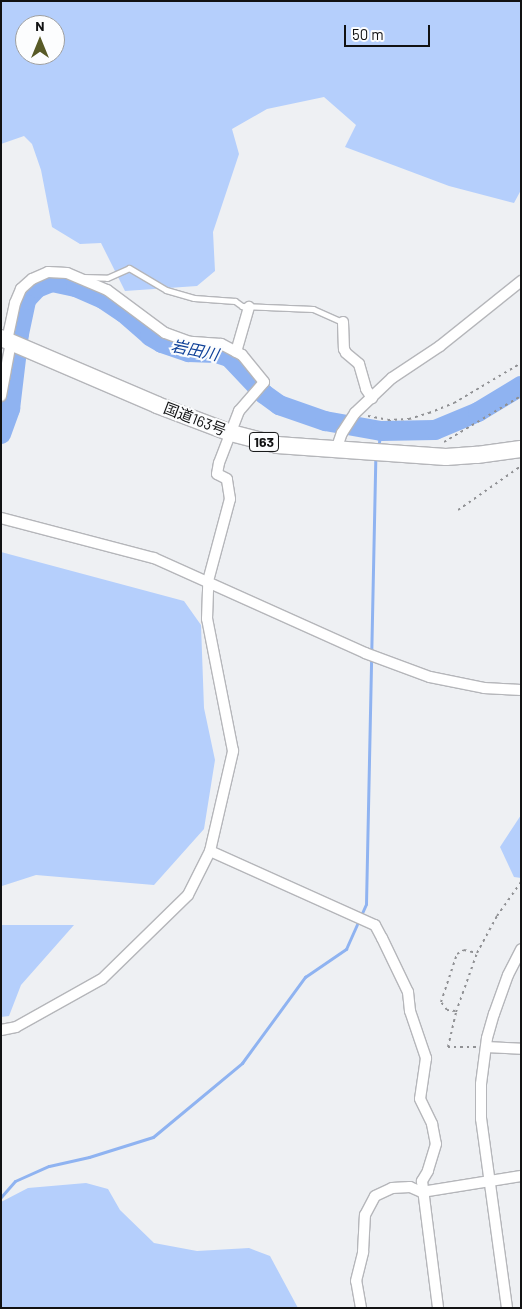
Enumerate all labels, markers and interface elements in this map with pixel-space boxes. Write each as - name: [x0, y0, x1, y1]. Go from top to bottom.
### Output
- north arrow: [15, 15, 65, 65]
- scale bar: [347, 15, 433, 47]
- text: N: [35, 17, 45, 34]
- text: 50 m: [352, 25, 384, 43]
- water label: 岩田川: [170, 336, 220, 364]
- street label: 国道163号: [161, 399, 229, 439]
- road number: 163: [248, 431, 280, 454]

